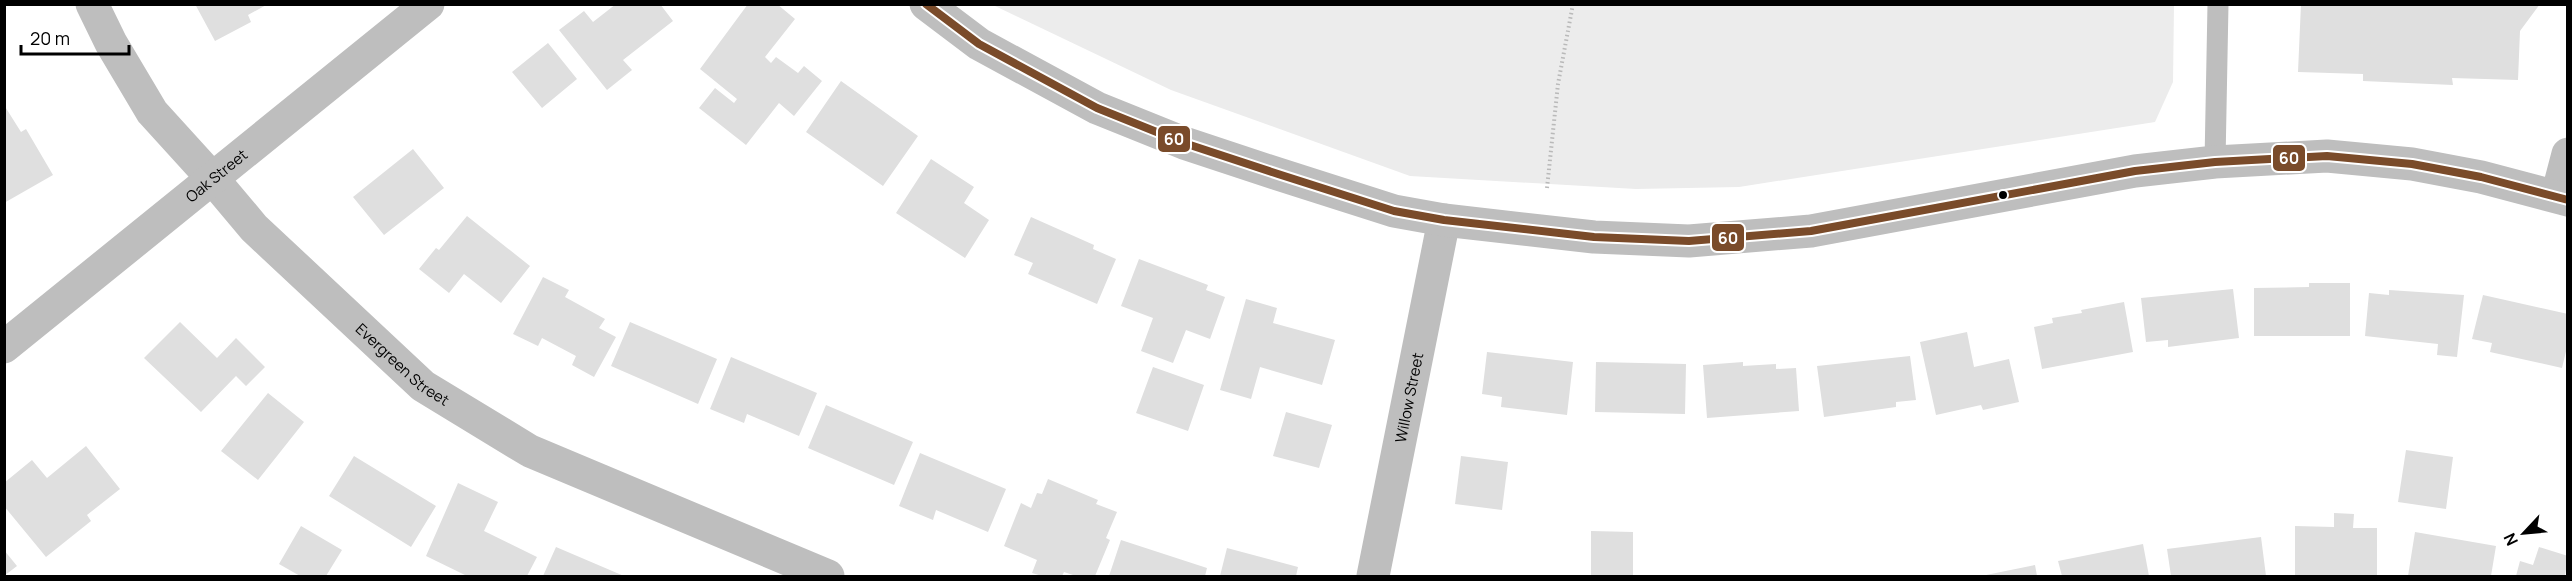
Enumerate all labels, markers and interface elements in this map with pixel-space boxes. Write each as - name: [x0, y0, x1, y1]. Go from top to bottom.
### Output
- scale bar: [21, 18, 129, 56]
- text: 20 m: [30, 26, 70, 50]
- line badge: 60: [1157, 125, 1191, 153]
- text: 60: [1164, 128, 1184, 150]
- street label: Oak Street: [181, 144, 252, 207]
- line badge: 60: [2272, 144, 2306, 172]
- text: 60: [2279, 147, 2299, 169]
- unlabelled marker: [1997, 189, 2009, 201]
- line badge: 60: [1711, 223, 1745, 252]
- text: 60: [1718, 227, 1738, 249]
- street label: Evergreen Street: [351, 318, 453, 410]
- street label: Willow Street: [1389, 351, 1428, 444]
- north arrow: [2494, 503, 2554, 563]
- text: N: [2498, 530, 2523, 550]

